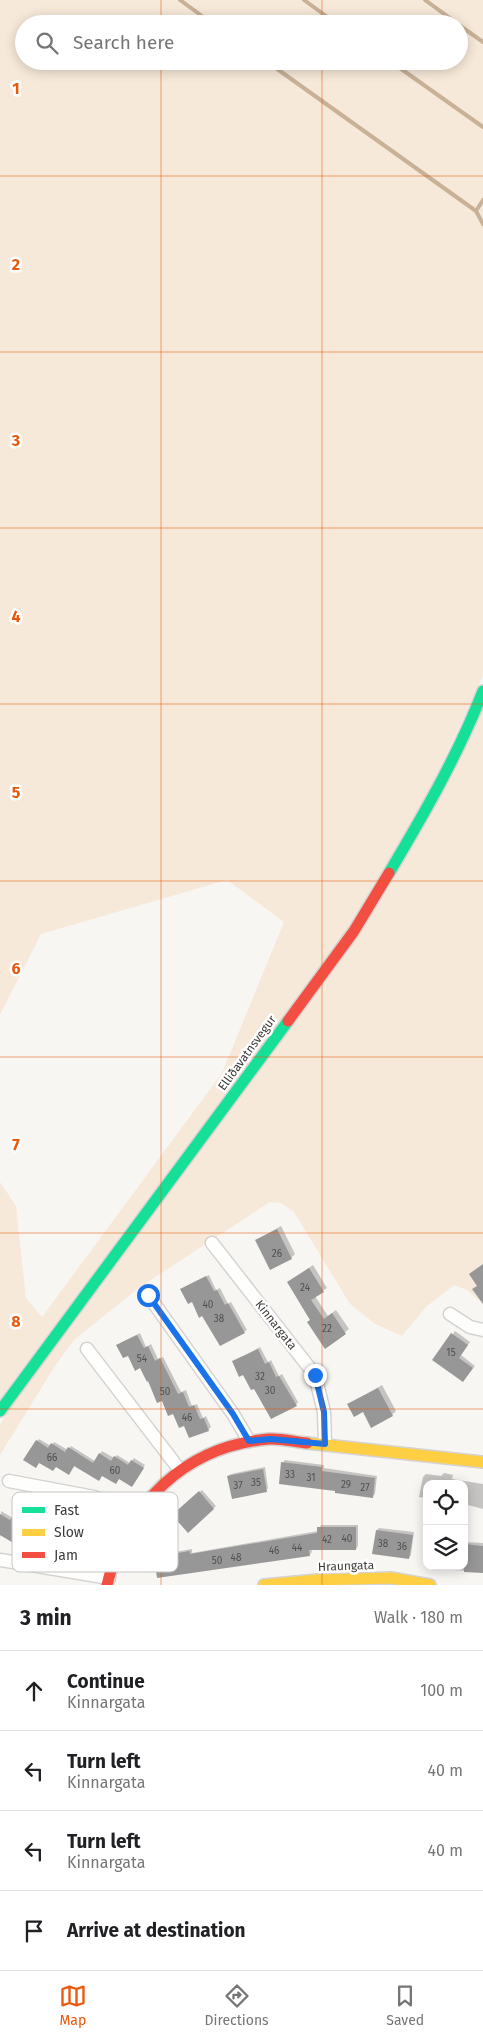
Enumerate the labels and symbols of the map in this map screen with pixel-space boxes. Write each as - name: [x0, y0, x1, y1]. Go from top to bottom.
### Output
- text: 1: [12, 79, 20, 98]
- text: 2: [12, 255, 20, 274]
- text: 3: [11, 431, 20, 450]
- text: 4: [11, 607, 21, 626]
- text: 5: [12, 783, 21, 802]
- text: 6: [11, 959, 21, 978]
- street label: Elliðavatnsvegur: [215, 1013, 279, 1093]
- text: 7: [12, 1135, 20, 1154]
- house number: 26: [272, 1248, 282, 1260]
- house number: 24: [300, 1282, 311, 1294]
- route start: [137, 1284, 160, 1307]
- street label: Kinnargata: [252, 1298, 300, 1352]
- house number: 40: [203, 1299, 214, 1311]
- text: 8: [11, 1312, 21, 1331]
- house number: 38: [214, 1313, 225, 1325]
- house number: 22: [322, 1323, 332, 1335]
- house number: 15: [446, 1347, 456, 1359]
- house number: 54: [137, 1353, 148, 1365]
- route end: [304, 1364, 327, 1387]
- house number: 32: [255, 1371, 265, 1383]
- house number: 30: [265, 1385, 276, 1397]
- house number: 50: [160, 1386, 171, 1398]
- house number: 46: [182, 1412, 192, 1424]
- house number: 66: [47, 1452, 57, 1464]
- house number: 60: [110, 1465, 121, 1477]
- house number: 33: [285, 1469, 295, 1481]
- house number: 31: [306, 1472, 316, 1484]
- house number: 35: [251, 1477, 261, 1489]
- house number: 29: [341, 1479, 351, 1491]
- house number: 37: [233, 1480, 243, 1492]
- house number: 27: [360, 1482, 370, 1494]
- legend: [12, 1492, 178, 1572]
- text: Fast: [54, 1502, 80, 1519]
- text: Slow: [54, 1524, 84, 1541]
- house number: 40: [342, 1533, 353, 1545]
- house number: 42: [322, 1534, 332, 1546]
- house number: 38: [378, 1538, 389, 1550]
- house number: 36: [397, 1541, 407, 1553]
- house number: 44: [292, 1542, 303, 1554]
- house number: 46: [269, 1545, 279, 1557]
- text: Jam: [54, 1547, 78, 1564]
- house number: 48: [231, 1552, 242, 1564]
- house number: 50: [212, 1555, 223, 1567]
- street label: Hraungata: [318, 1558, 374, 1574]

